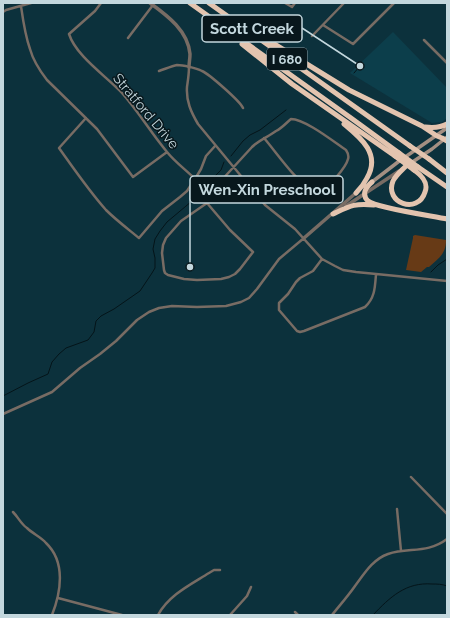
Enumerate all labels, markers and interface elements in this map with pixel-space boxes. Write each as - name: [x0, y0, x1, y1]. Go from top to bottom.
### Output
- callout: Scott Creek: [202, 15, 302, 42]
- text: Scott Creek: [210, 20, 295, 38]
- road number: I 680: [267, 48, 307, 70]
- street label: Stratford Drive: [110, 70, 182, 152]
- callout: Wen-Xin Preschool: [190, 176, 343, 203]
- text: Wen-Xin Preschool: [199, 181, 336, 199]

